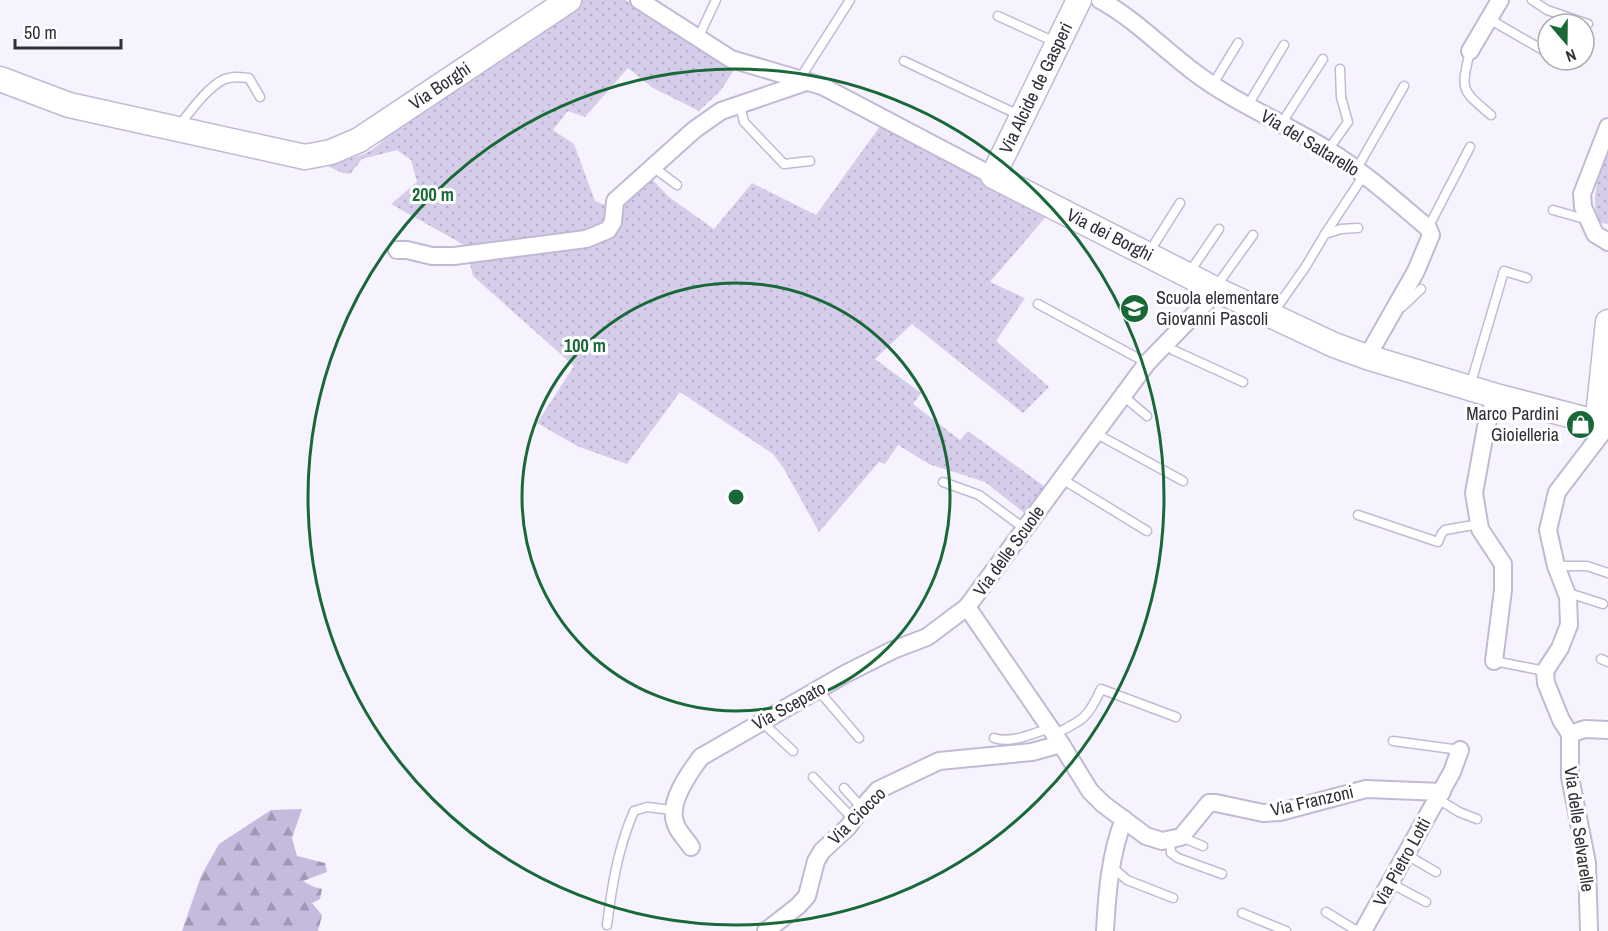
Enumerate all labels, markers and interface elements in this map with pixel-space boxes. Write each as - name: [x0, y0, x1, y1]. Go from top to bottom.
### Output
- scale bar: [15, 12, 122, 50]
- north arrow: [1536, 12, 1596, 72]
- street label: Via Alcide de Gasperi: [993, 18, 1078, 158]
- text: 50 m: [24, 20, 57, 45]
- text: N: [1563, 44, 1579, 68]
- street label: Via Borghi: [404, 56, 476, 115]
- street label: Via del Saltarello: [1256, 103, 1364, 182]
- text: 200 m: [412, 182, 454, 207]
- street label: Via dei Borghi: [1063, 202, 1158, 267]
- place label: Scuola elementare Giovanni Pascoli: [1156, 285, 1279, 331]
- school or university icon: Scuola elementare Giovanni Pascoli: [1119, 292, 1151, 324]
- text: 100 m: [564, 333, 606, 358]
- place label: Marco Pardini Gioielleria: [1466, 401, 1559, 447]
- shop icon: Marco Pardini Gioielleria: [1564, 408, 1596, 440]
- centre of rings: [726, 487, 746, 507]
- street label: Via delle Scuole: [967, 500, 1050, 601]
- street label: Via Scepato: [748, 675, 830, 736]
- street label: Via delle Selvarelle: [1558, 765, 1601, 893]
- street label: Via Franzoni: [1268, 779, 1356, 822]
- street label: Via Ciocco: [822, 781, 891, 850]
- street label: Via Pietro Lotti: [1367, 813, 1436, 911]

